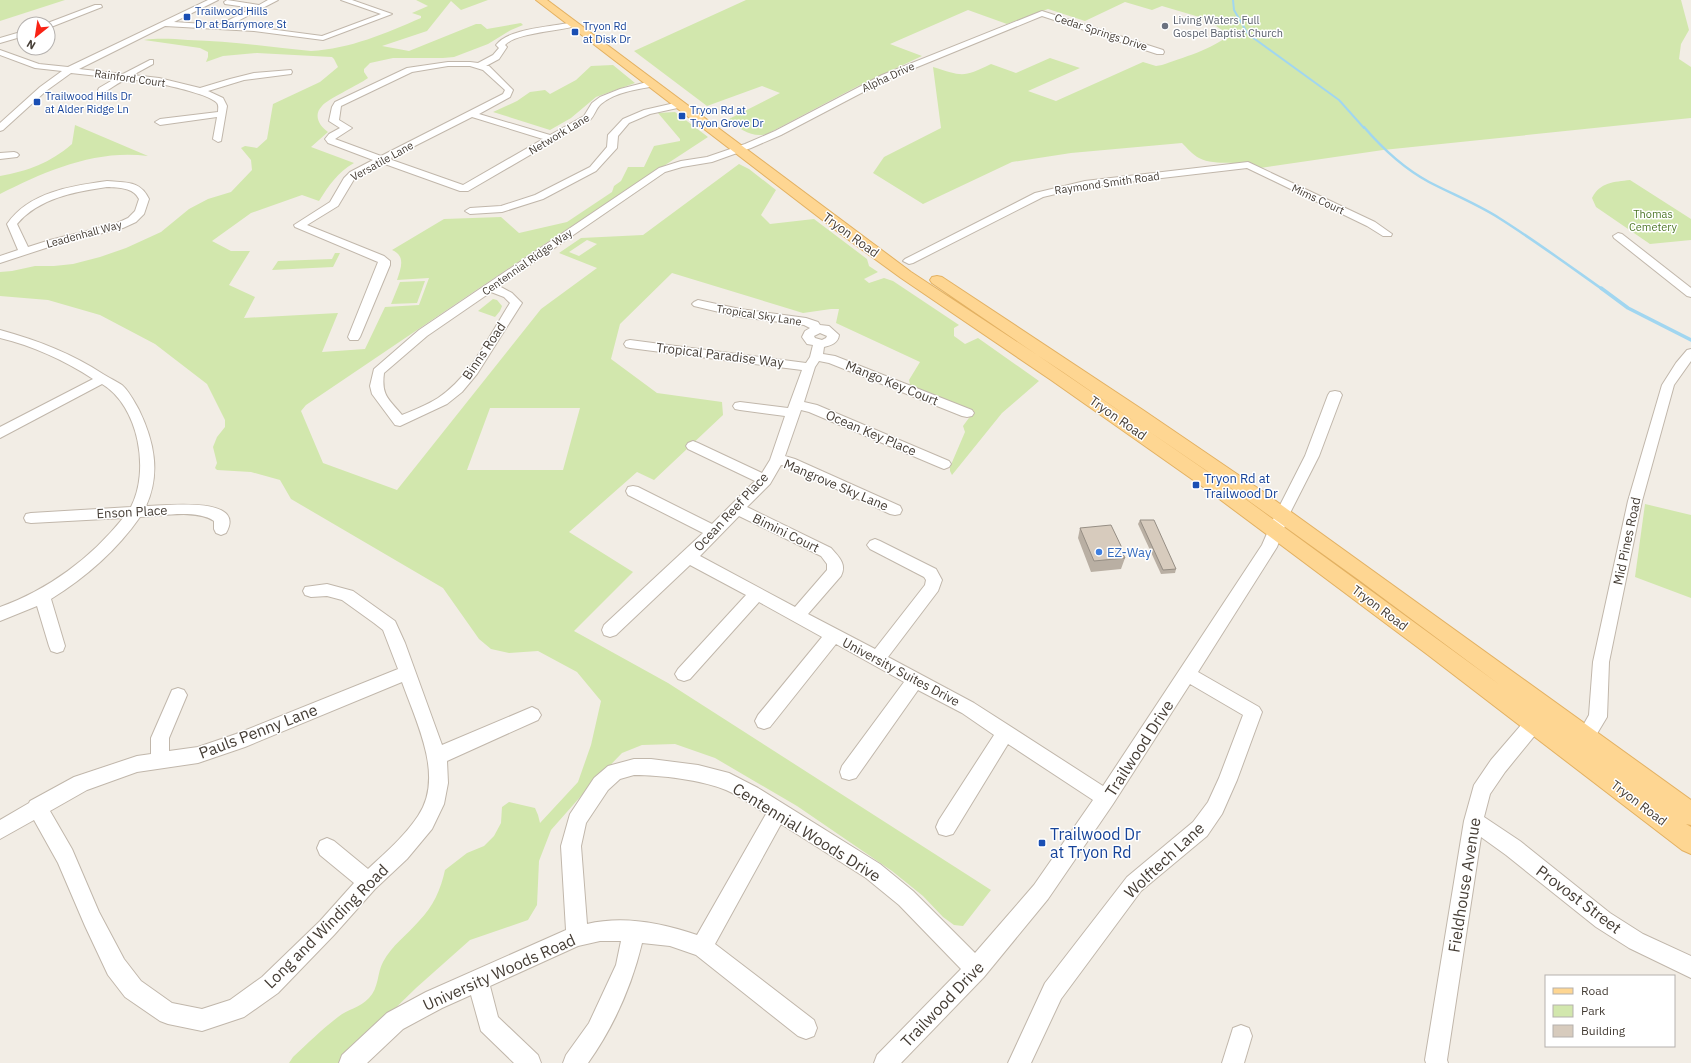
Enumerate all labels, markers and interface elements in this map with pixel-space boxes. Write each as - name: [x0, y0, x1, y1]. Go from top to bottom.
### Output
- place label: Trailwood Hills Dr at Barrymore St: [195, 4, 287, 31]
- street label: Cedar Springs Drive: [1053, 10, 1149, 54]
- marker: Trailwood Hills Dr at Barrymore St: [182, 12, 192, 22]
- place label: Living Waters Full Gospel Baptist Church: [1173, 13, 1283, 40]
- north arrow: [16, 16, 56, 56]
- place label: Tryon Rd at Disk Dr: [583, 19, 631, 46]
- marker: Living Waters Full Gospel Baptist Church: [1160, 21, 1170, 31]
- marker: Tryon Rd at Disk Dr: [570, 27, 580, 37]
- text: N: [24, 37, 38, 53]
- street label: Alpha Drive: [859, 59, 917, 95]
- street label: Rainford Court: [94, 66, 167, 90]
- place label: Trailwood Hills Dr at Alder Ridge Ln: [45, 89, 132, 116]
- marker: Trailwood Hills Dr at Alder Ridge Ln: [32, 97, 42, 107]
- place label: Tryon Rd at Tryon Grove Dr: [690, 103, 763, 130]
- street label: Network Lane: [526, 110, 592, 158]
- marker: Tryon Rd at Tryon Grove Dr: [677, 111, 687, 121]
- street label: Versatile Lane: [348, 138, 416, 184]
- street label: Raymond Smith Road: [1054, 169, 1160, 197]
- street label: Mims Court: [1289, 181, 1347, 217]
- park label: Thomas Cemetery: [1629, 207, 1678, 234]
- street label: Tryon Road: [819, 209, 883, 261]
- street label: Leadenhall Way: [45, 217, 124, 251]
- street label: Centennial Ridge Way: [479, 225, 575, 298]
- street label: Tropical Sky Lane: [715, 301, 803, 329]
- street label: Binns Road: [459, 319, 509, 383]
- street label: Tropical Paradise Way: [655, 339, 785, 371]
- street label: Mango Key Court: [843, 357, 941, 409]
- street label: Tryon Road: [1086, 392, 1150, 444]
- street label: Ocean Key Place: [823, 406, 919, 460]
- street label: Mangrove Sky Lane: [781, 455, 891, 515]
- street label: Ocean Reef Place: [690, 469, 772, 555]
- place label: Tryon Rd at Trailwood Dr: [1204, 470, 1278, 502]
- marker: Tryon Rd at Trailwood Dr: [1191, 480, 1201, 490]
- street label: Mid Pines Road: [1609, 496, 1645, 586]
- street label: Enson Place: [96, 502, 168, 522]
- street label: Bimini Court: [750, 510, 822, 556]
- place label: EZ-Way: [1107, 544, 1152, 561]
- marker: EZ-Way: [1094, 547, 1104, 557]
- street label: Tryon Road: [1349, 581, 1411, 635]
- street label: University Suites Drive: [839, 634, 963, 710]
- street label: Trailwood Drive: [1100, 696, 1178, 800]
- street label: Pauls Penny Lane: [196, 699, 320, 763]
- street label: Tryon Road: [1608, 776, 1670, 830]
- street label: Centennial Woods Drive: [729, 778, 885, 886]
- street label: Fieldhouse Avenue: [1443, 816, 1485, 954]
- street label: Wolftech Lane: [1120, 818, 1208, 902]
- place label: Trailwood Dr at Tryon Rd: [1050, 824, 1141, 862]
- marker: Trailwood Dr at Tryon Rd: [1037, 838, 1047, 848]
- street label: Long and Winding Road: [260, 860, 392, 992]
- street label: Provost Street: [1532, 860, 1626, 938]
- street label: University Woods Road: [420, 929, 578, 1015]
- street label: Trailwood Drive: [896, 957, 988, 1051]
- legend: [1545, 975, 1675, 1047]
- text: Road: [1581, 983, 1609, 998]
- text: Park: [1581, 1003, 1606, 1018]
- text: Building: [1581, 1023, 1626, 1038]

